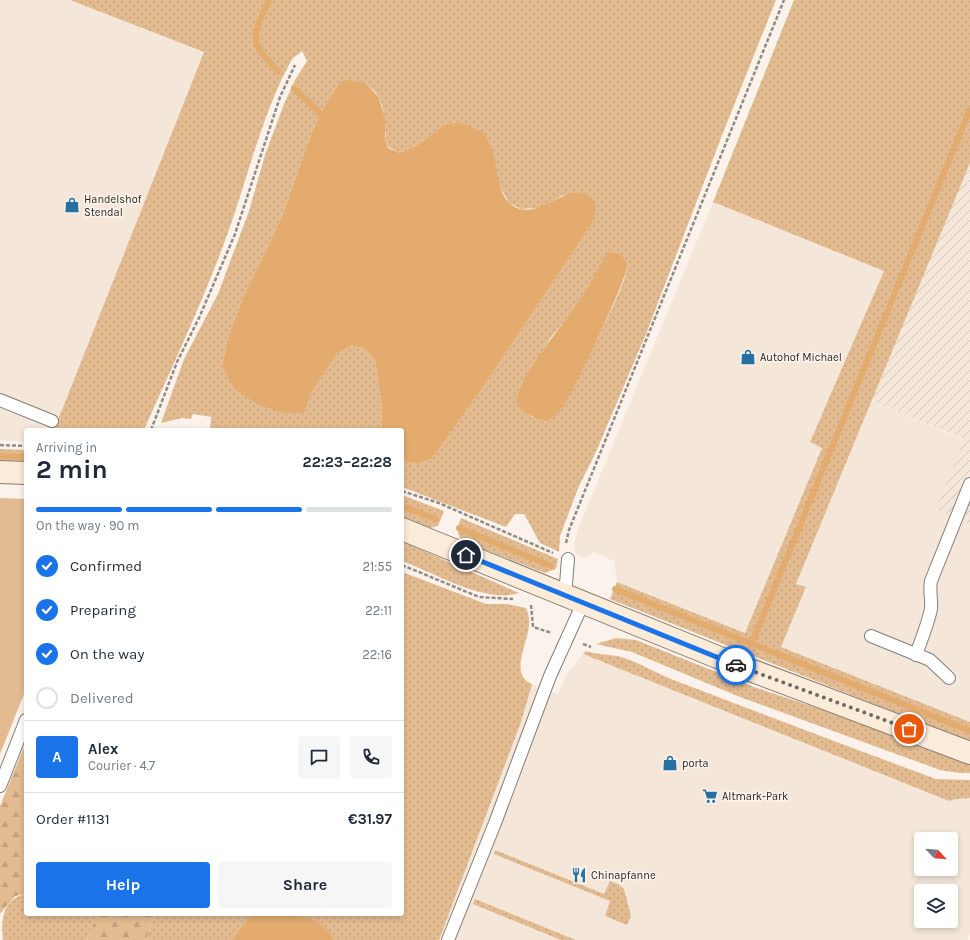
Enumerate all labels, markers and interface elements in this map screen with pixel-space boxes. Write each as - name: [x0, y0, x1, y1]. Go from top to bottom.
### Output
- place label: Handelshof Stendal: [84, 193, 142, 219]
- shop icon: Handelshof Stendal: [63, 196, 81, 214]
- shop icon: Autohof Michael: [739, 348, 757, 366]
- place label: Autohof Michael: [760, 351, 842, 364]
- text: Arriving in: [36, 440, 97, 455]
- text: 22:23–22:28: [303, 453, 392, 471]
- text: 2 min: [36, 454, 108, 485]
- text: On the way · 90 m: [36, 518, 139, 533]
- pin: [449, 538, 483, 572]
- icon: home: [455, 544, 477, 566]
- icon: check: [36, 555, 58, 577]
- text: Confirmed: [70, 557, 142, 575]
- text: 21:55: [362, 559, 392, 574]
- icon: check: [36, 599, 58, 621]
- text: Preparing: [70, 601, 136, 619]
- text: 22:11: [365, 603, 392, 618]
- icon: check: [36, 643, 58, 665]
- text: On the way: [70, 645, 144, 663]
- courier: [716, 645, 756, 685]
- text: 22:16: [362, 647, 392, 662]
- icon: car: [725, 654, 747, 676]
- text: Delivered: [70, 689, 134, 707]
- pin: [892, 712, 926, 746]
- icon: bag: [898, 718, 920, 740]
- button: chat: [298, 736, 340, 778]
- button: phone: [350, 736, 392, 778]
- text: Alex: [88, 740, 118, 758]
- text: A: [52, 748, 62, 766]
- shop icon: porta: [661, 754, 679, 772]
- place label: porta: [682, 757, 709, 770]
- text: Courier · 4.7: [88, 758, 155, 773]
- supermarket icon: Altmark-Park: [701, 787, 719, 805]
- place label: Altmark-Park: [722, 790, 788, 803]
- text: Order #1131: [36, 810, 110, 828]
- text: €31.97: [348, 810, 392, 828]
- north arrow: [914, 832, 958, 876]
- map controls: [914, 832, 958, 928]
- button: Help: [36, 862, 210, 908]
- button: Share: [218, 862, 392, 908]
- restaurant icon: Chinapfanne: [570, 866, 588, 884]
- place label: Chinapfanne: [591, 869, 656, 882]
- button: layers: [914, 884, 958, 928]

